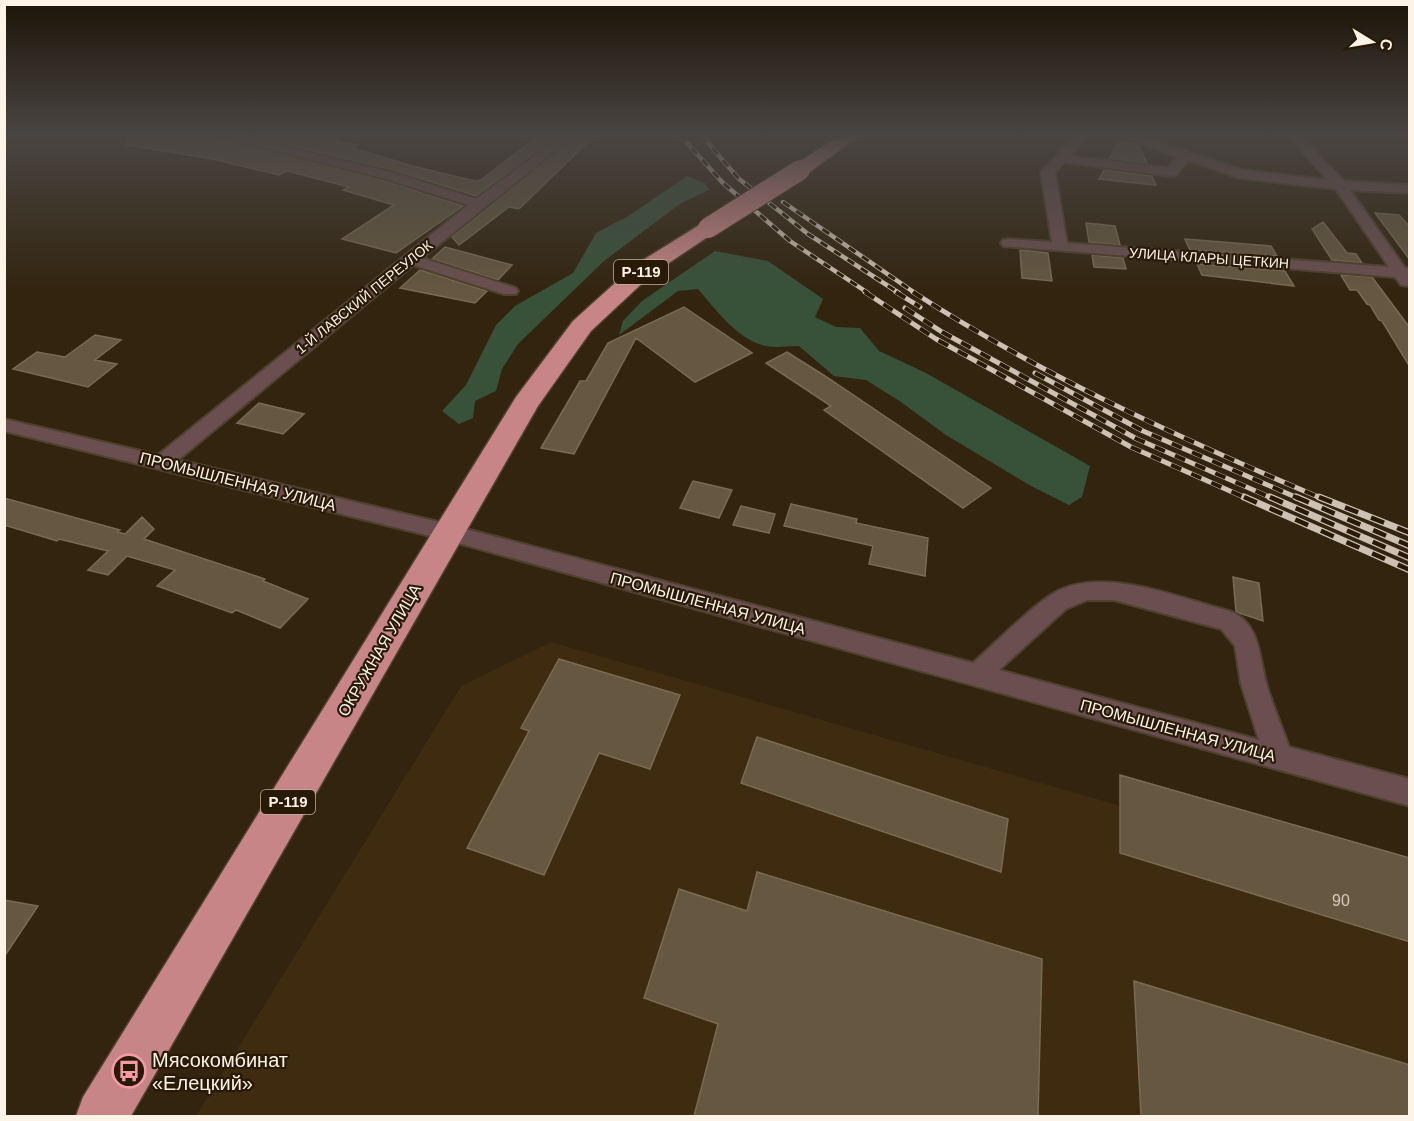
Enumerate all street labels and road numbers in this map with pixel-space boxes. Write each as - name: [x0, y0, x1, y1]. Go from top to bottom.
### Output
- street label: 1-Й ЛАВСКИЙ ПЕРЕУЛОК: [292, 236, 436, 357]
- street label: УЛИЦА КЛАРЫ ЦЕТКИН: [1129, 244, 1289, 272]
- road number: Р-119: [614, 260, 668, 284]
- street label: ПРОМЫШЛЕННАЯ УЛИЦА: [138, 449, 338, 514]
- street label: ПРОМЫШЛЕННАЯ УЛИЦА: [608, 569, 808, 638]
- street label: ОКРУЖНАЯ УЛИЦА: [335, 581, 424, 719]
- street label: ПРОМЫШЛЕННАЯ УЛИЦА: [1078, 696, 1278, 765]
- road number: Р-119: [261, 790, 315, 814]

